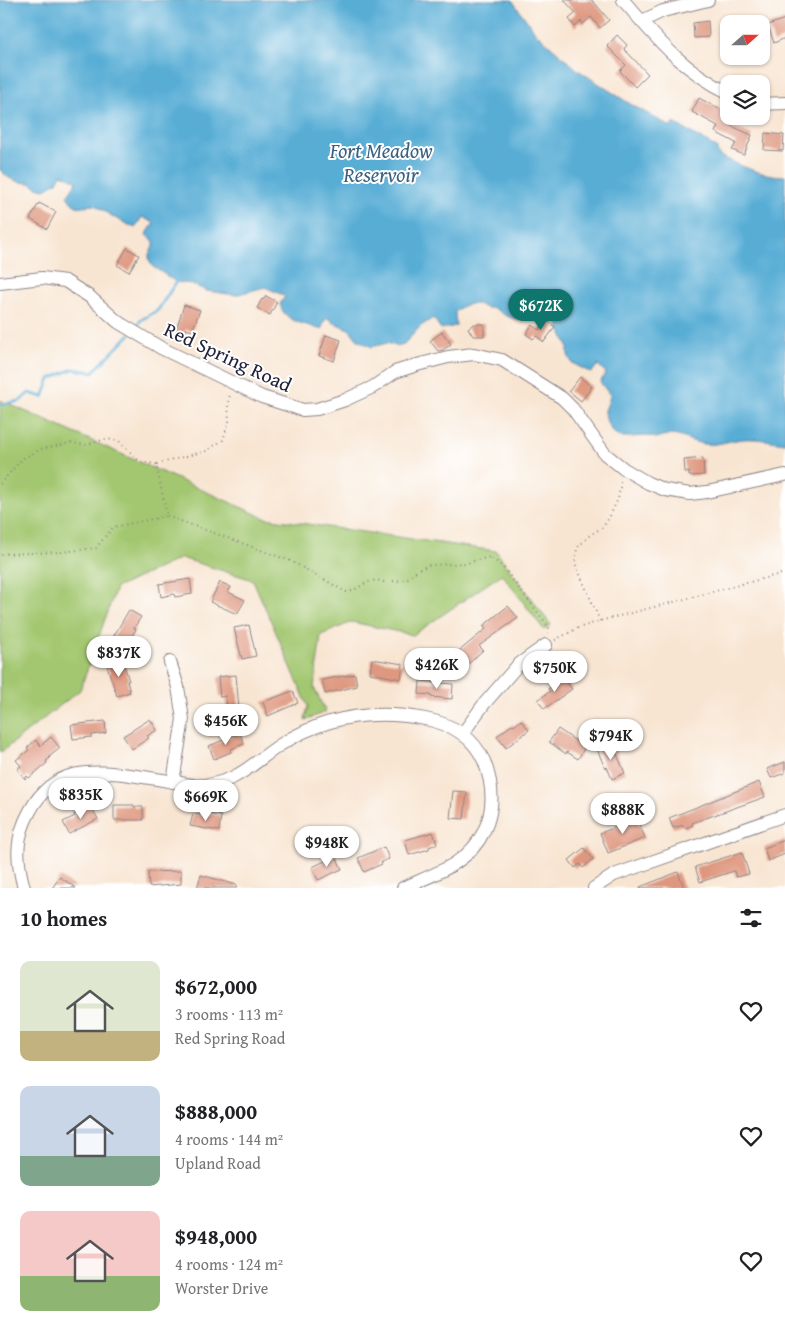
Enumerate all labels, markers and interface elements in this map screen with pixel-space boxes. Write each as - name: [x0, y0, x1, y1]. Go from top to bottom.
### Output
- north arrow: [720, 15, 770, 65]
- map controls: [720, 15, 770, 125]
- button: layers: [720, 75, 770, 125]
- water label: Fort Meadow Reservoir: [329, 135, 433, 190]
- pin: $672K: [506, 288, 576, 331]
- text: $672K: [519, 293, 563, 317]
- street label: Red Spring Road: [160, 314, 297, 399]
- pin: $837K: [84, 636, 154, 678]
- text: $837K: [97, 640, 141, 664]
- pin: $426K: [402, 648, 472, 690]
- pin: $750K: [520, 650, 590, 693]
- text: $426K: [415, 652, 459, 676]
- text: $750K: [533, 655, 577, 679]
- pin: $456K: [191, 704, 261, 746]
- text: $456K: [204, 708, 248, 732]
- pin: $794K: [576, 718, 646, 761]
- text: $794K: [589, 723, 633, 747]
- pin: $835K: [46, 778, 116, 820]
- pin: $669K: [171, 780, 241, 822]
- text: $835K: [59, 782, 103, 806]
- text: $669K: [184, 784, 228, 808]
- pin: $888K: [588, 792, 658, 835]
- text: $888K: [601, 797, 645, 821]
- pin: $948K: [292, 826, 362, 868]
- text: $948K: [305, 830, 349, 854]
- text: 10 homes: [20, 903, 107, 934]
- icon: filters: [737, 904, 765, 932]
- text: $672,000: [175, 971, 257, 1002]
- icon: home: [60, 981, 120, 1041]
- icon: heart: [737, 997, 765, 1025]
- text: 3 rooms · 113 m²: [175, 1002, 283, 1026]
- text: Red Spring Road: [175, 1026, 285, 1050]
- text: $888,000: [175, 1096, 257, 1127]
- icon: home: [60, 1106, 120, 1166]
- icon: heart: [737, 1122, 765, 1150]
- text: 4 rooms · 144 m²: [175, 1127, 283, 1151]
- text: Upland Road: [175, 1151, 261, 1175]
- text: $948,000: [175, 1221, 257, 1252]
- icon: home: [60, 1231, 120, 1291]
- icon: heart: [737, 1247, 765, 1275]
- text: 4 rooms · 124 m²: [175, 1252, 283, 1276]
- text: Worster Drive: [175, 1276, 268, 1300]

